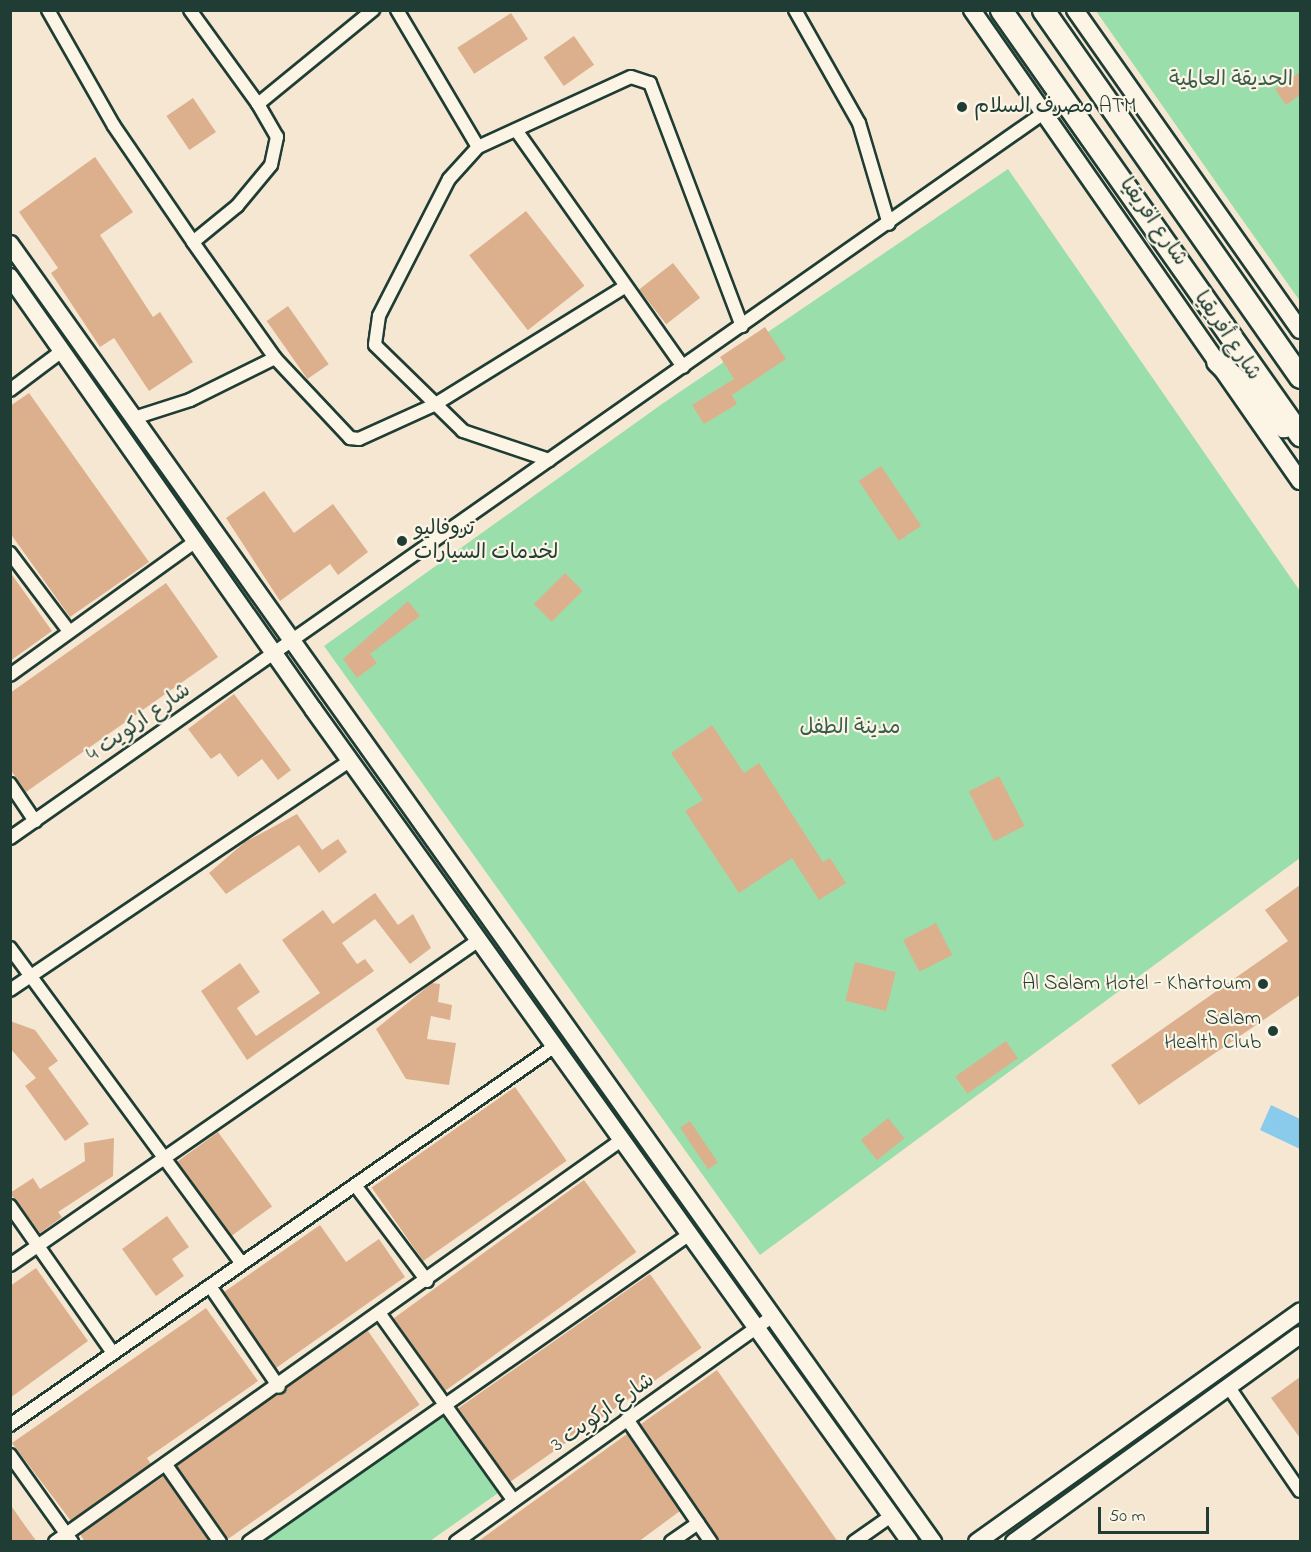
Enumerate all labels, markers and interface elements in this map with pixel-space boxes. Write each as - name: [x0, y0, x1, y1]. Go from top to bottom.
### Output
- park label: الحديقة العالمية: [1169, 67, 1293, 93]
- place label: مصرف السلام ATM: [974, 94, 1136, 120]
- marker: مصرف السلام ATM: [955, 100, 969, 114]
- street label: شارع افريقيا: [1113, 173, 1193, 271]
- street label: شارع أفريقيا: [1188, 287, 1266, 385]
- place label: تروفاليو لخدمات السيارات: [414, 516, 558, 566]
- marker: تروفاليو لخدمات السيارات: [395, 534, 409, 548]
- street label: شارع اركويت 4: [82, 678, 196, 768]
- park label: مدينة الطفل: [800, 715, 900, 741]
- place label: Al Salam Hotel - Khartoum: [1022, 971, 1251, 997]
- marker: Al Salam Hotel - Khartoum: [1256, 977, 1270, 991]
- place label: Salam Health Club: [1164, 1006, 1261, 1056]
- marker: Salam Health Club: [1266, 1024, 1280, 1038]
- street label: شارع اركويت 3: [546, 1368, 660, 1458]
- scale bar: [1101, 1495, 1212, 1533]
- text: 50 m: [1109, 1504, 1146, 1530]

